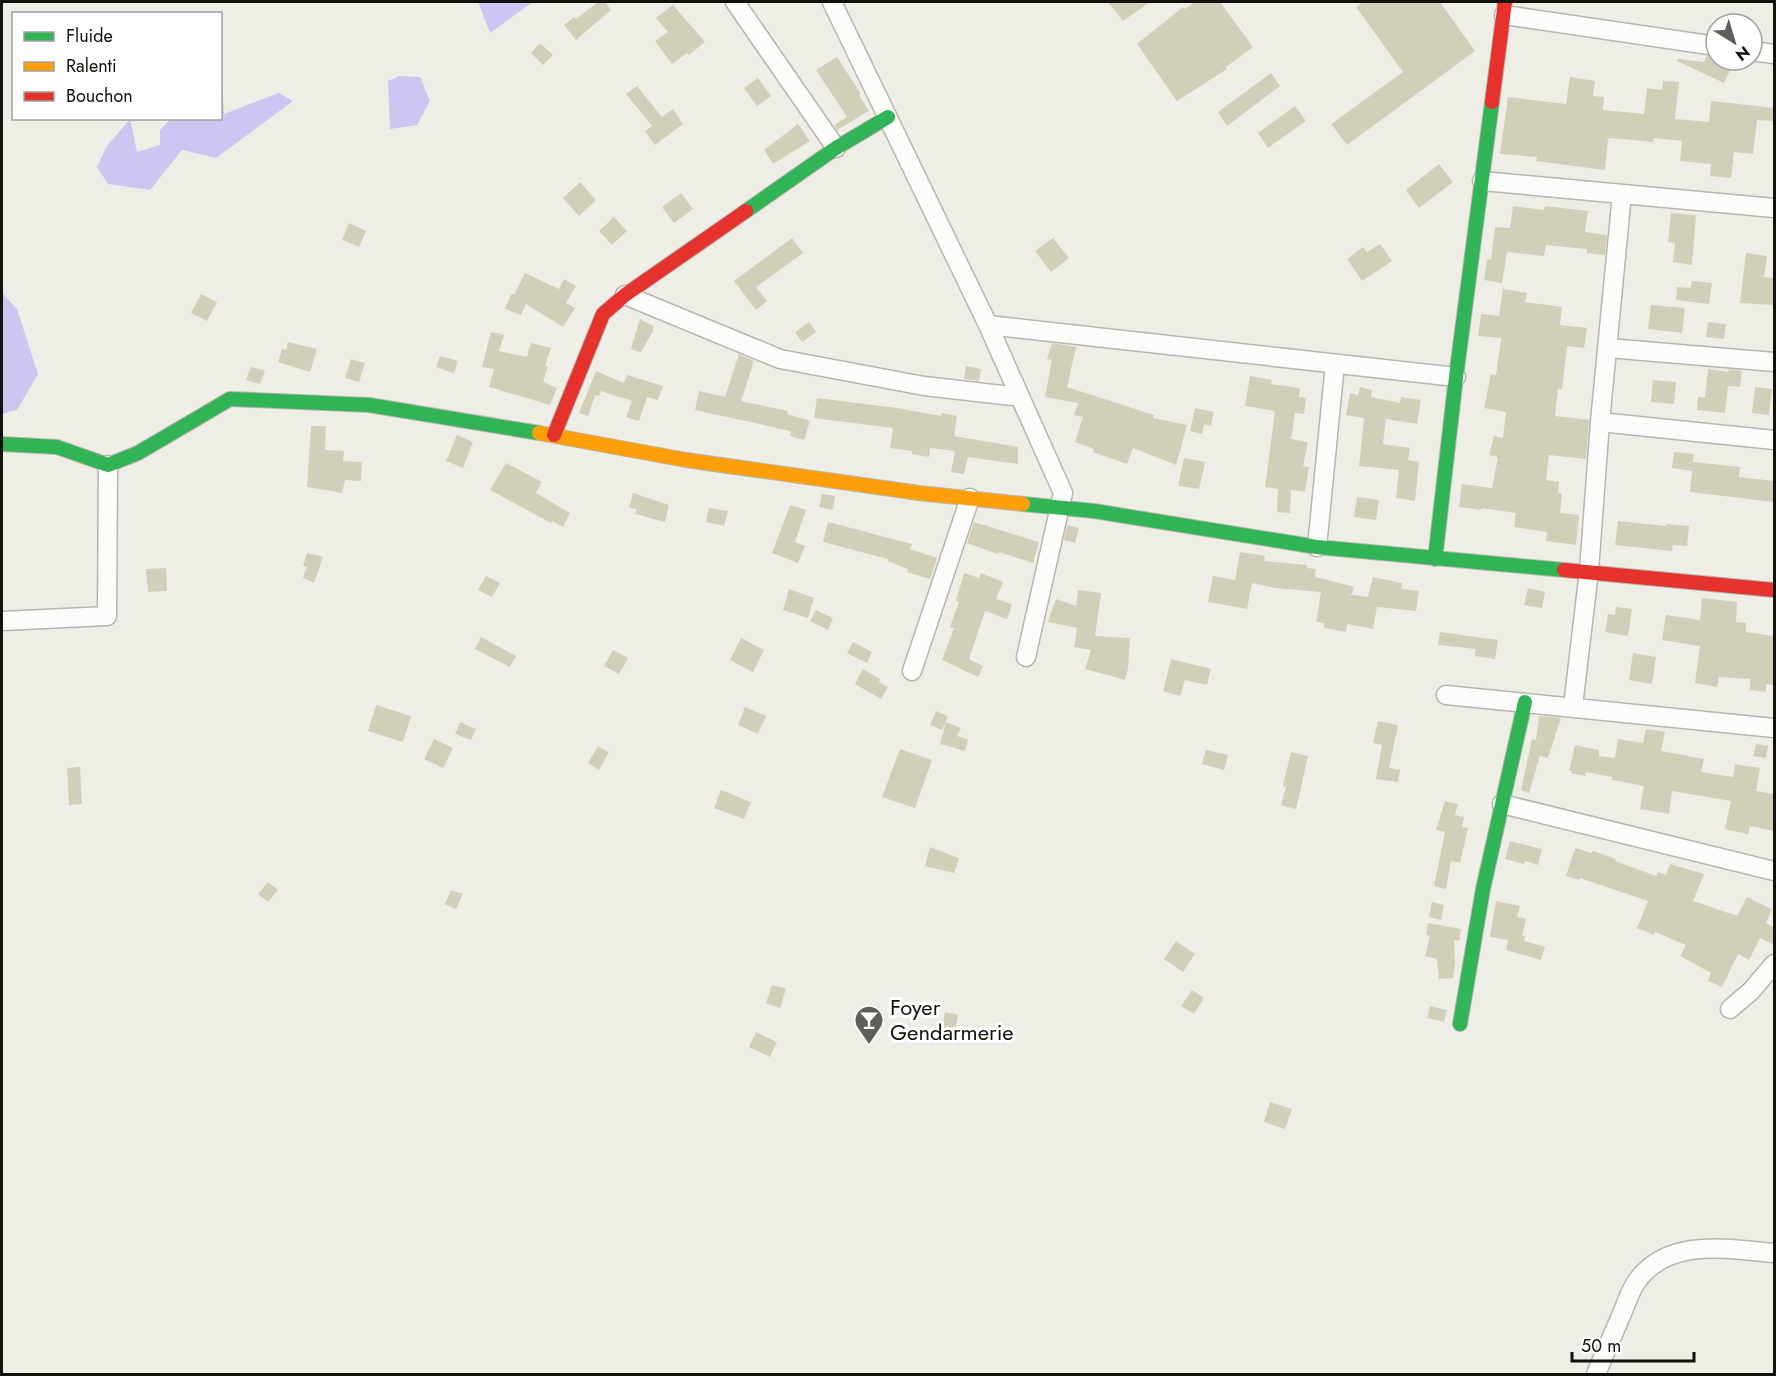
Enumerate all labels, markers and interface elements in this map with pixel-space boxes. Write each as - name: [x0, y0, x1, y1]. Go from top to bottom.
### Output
- legend: [12, 12, 222, 120]
- north arrow: [1704, 12, 1764, 72]
- text: Fluide: [66, 23, 113, 49]
- text: N: [1731, 41, 1755, 67]
- text: Ralenti: [66, 53, 117, 79]
- text: Bouchon: [66, 83, 133, 109]
- place label: Foyer Gendarmerie: [890, 991, 1014, 1048]
- bar icon: Foyer Gendarmerie: [853, 1004, 885, 1046]
- scale bar: [1572, 1325, 1694, 1363]
- text: 50 m: [1581, 1333, 1621, 1359]

